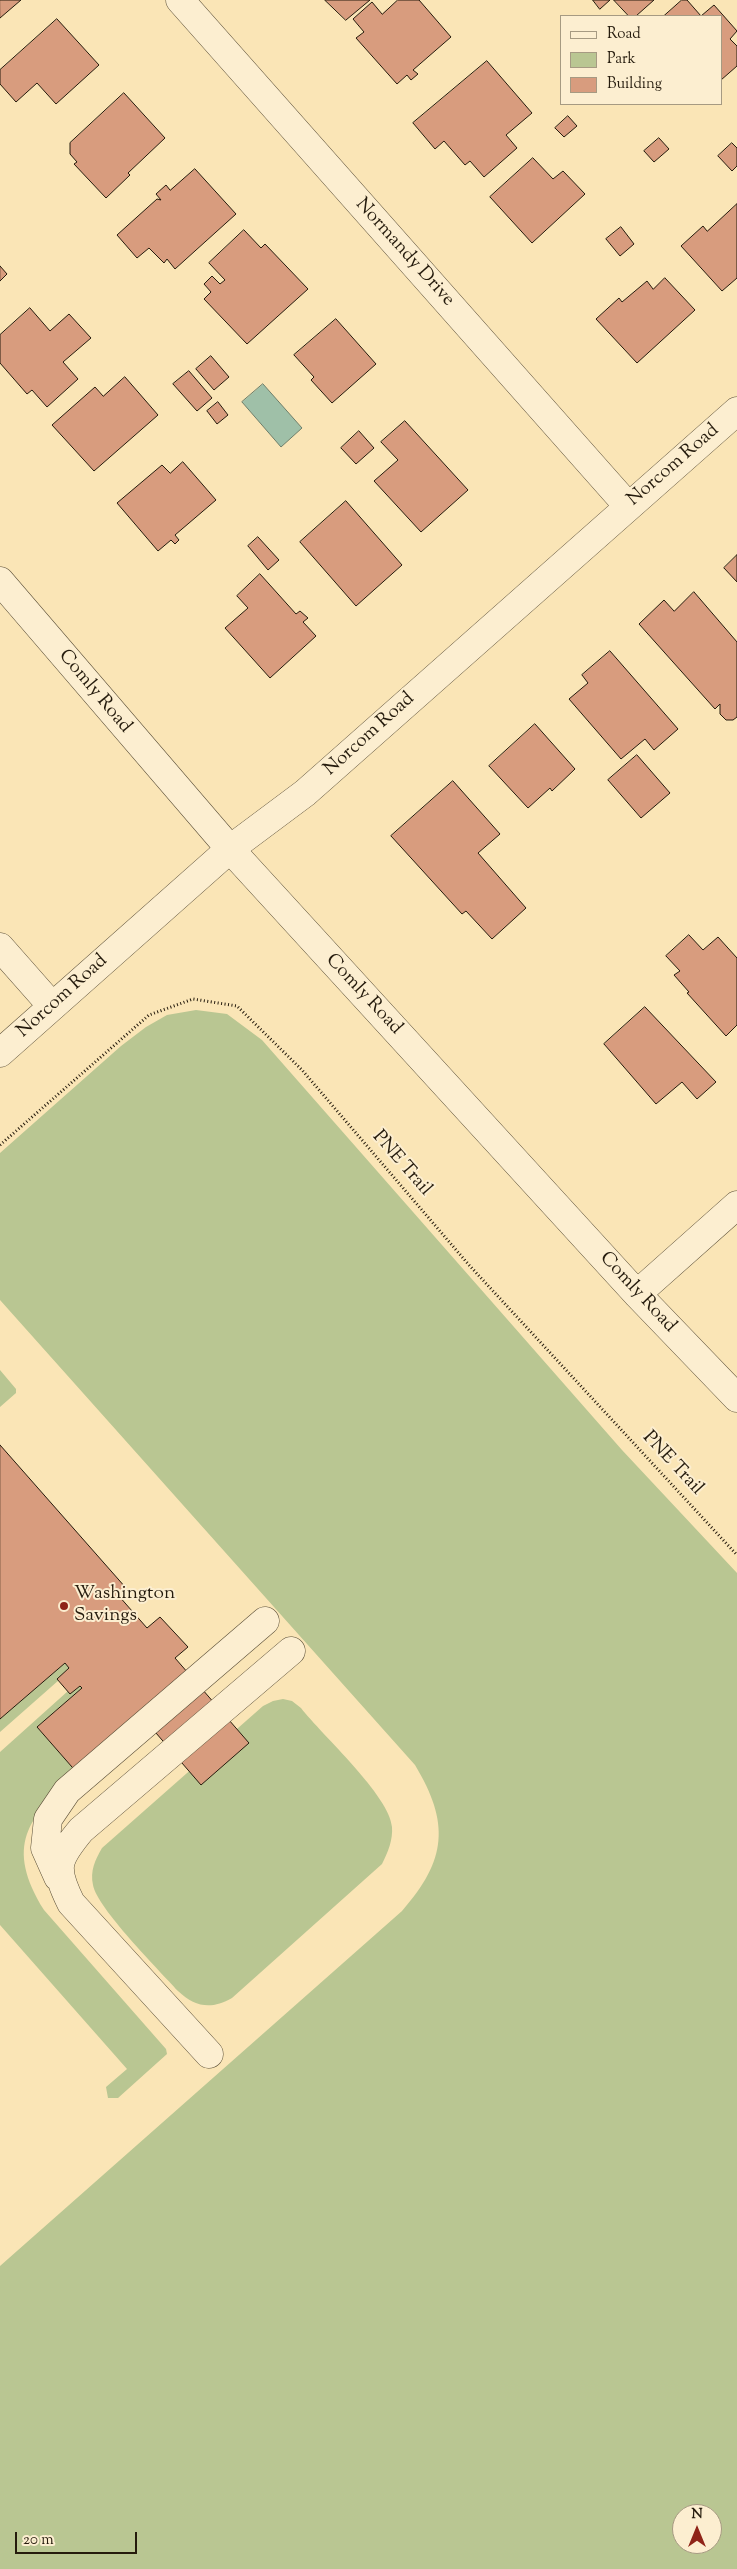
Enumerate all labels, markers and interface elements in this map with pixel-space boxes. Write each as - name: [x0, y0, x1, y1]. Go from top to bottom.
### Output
- legend: [560, 15, 722, 105]
- text: Road: [607, 24, 641, 45]
- text: Park: [607, 49, 636, 70]
- text: Building: [607, 74, 662, 95]
- street label: Normandy Drive: [349, 194, 459, 312]
- street label: Norcom Road: [624, 420, 724, 512]
- street label: Comly Road: [52, 646, 136, 738]
- street label: Norcom Road: [320, 688, 420, 782]
- street label: Norcom Road: [13, 950, 113, 1044]
- street label: Comly Road: [320, 950, 406, 1040]
- street label: PNE Trail: [366, 1127, 436, 1201]
- street label: Comly Road: [594, 1248, 680, 1338]
- street label: PNE Trail: [637, 1427, 707, 1501]
- place label: Washington Savings: [74, 1584, 175, 1628]
- marker: Washington Savings: [58, 1600, 70, 1612]
- north arrow: [672, 2504, 722, 2554]
- text: N: [691, 2505, 703, 2525]
- scale bar: [18, 2522, 140, 2554]
- text: 20 m: [23, 2530, 54, 2551]

